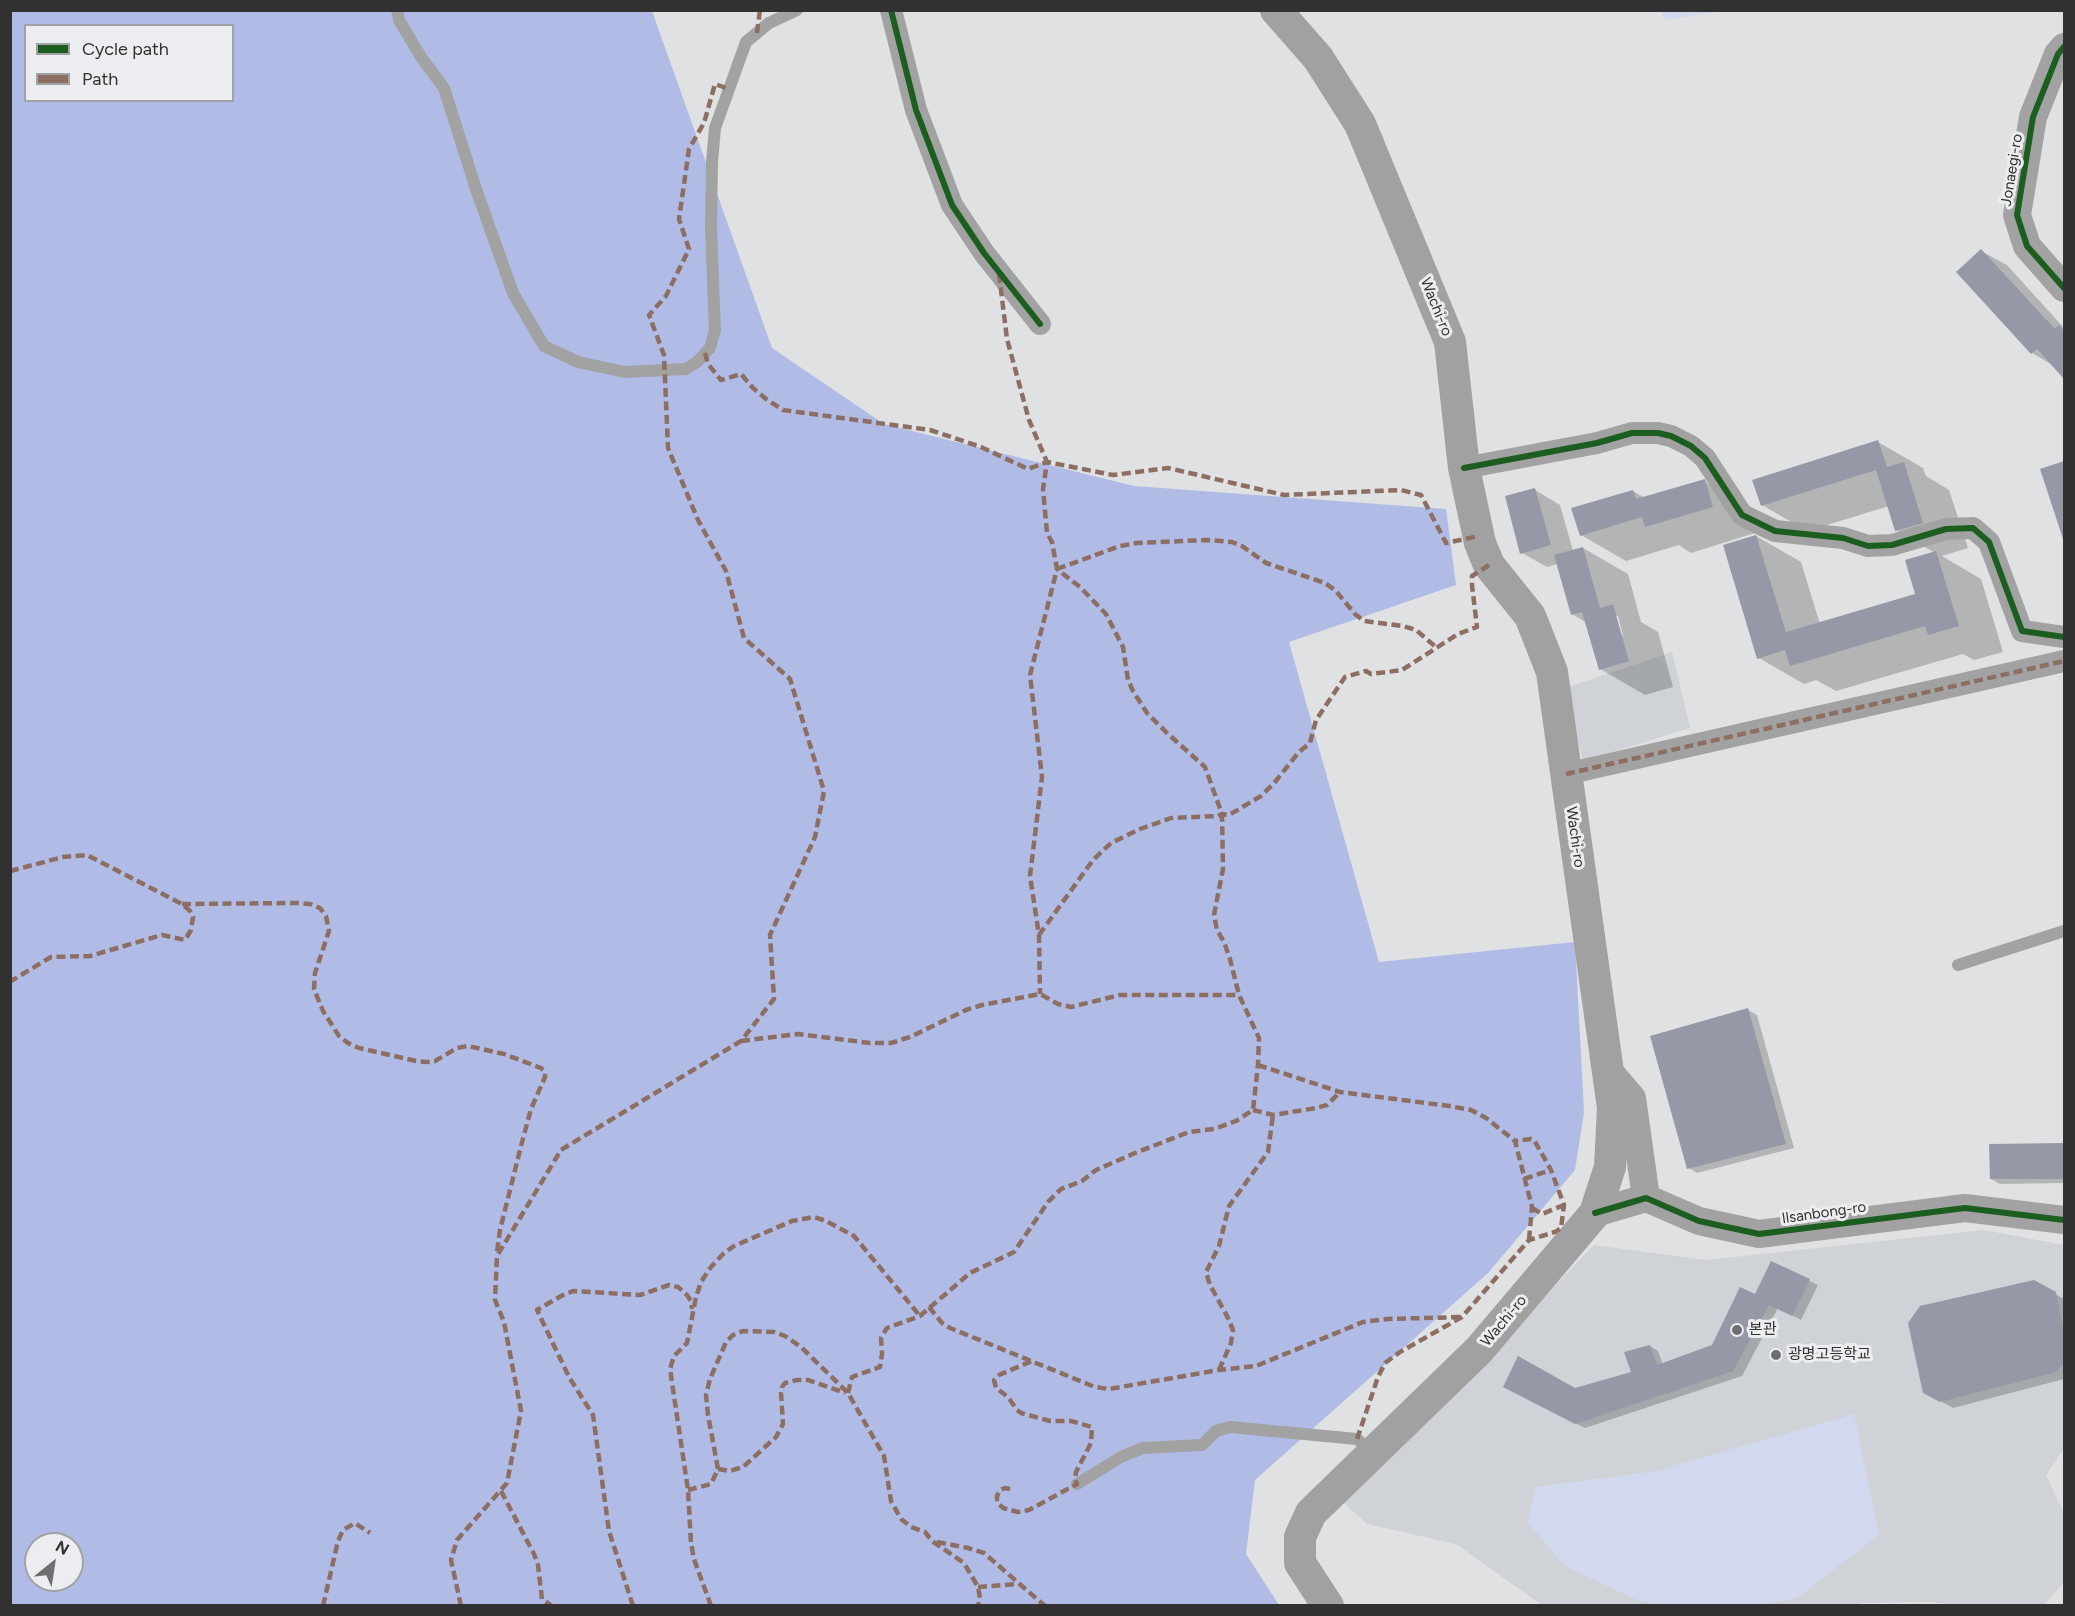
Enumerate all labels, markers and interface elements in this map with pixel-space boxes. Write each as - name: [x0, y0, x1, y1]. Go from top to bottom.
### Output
- legend: [24, 24, 234, 102]
- text: Cycle path: [82, 38, 169, 60]
- text: Path: [82, 68, 118, 90]
- street label: Jonaegi-ro: [1997, 133, 2027, 207]
- street label: Wachi-ro: [1416, 275, 1456, 339]
- street label: Wachi-ro: [1562, 805, 1588, 869]
- street label: Ilsanbong-ro: [1781, 1198, 1867, 1228]
- street label: Wachi-ro: [1477, 1292, 1531, 1350]
- place label: 본관: [1749, 1321, 1777, 1339]
- marker: 본관: [1730, 1323, 1744, 1337]
- place label: 광명고등학교: [1788, 1346, 1871, 1364]
- marker: 광명고등학교: [1769, 1348, 1783, 1362]
- north arrow: [24, 1532, 84, 1592]
- text: N: [52, 1536, 72, 1559]

